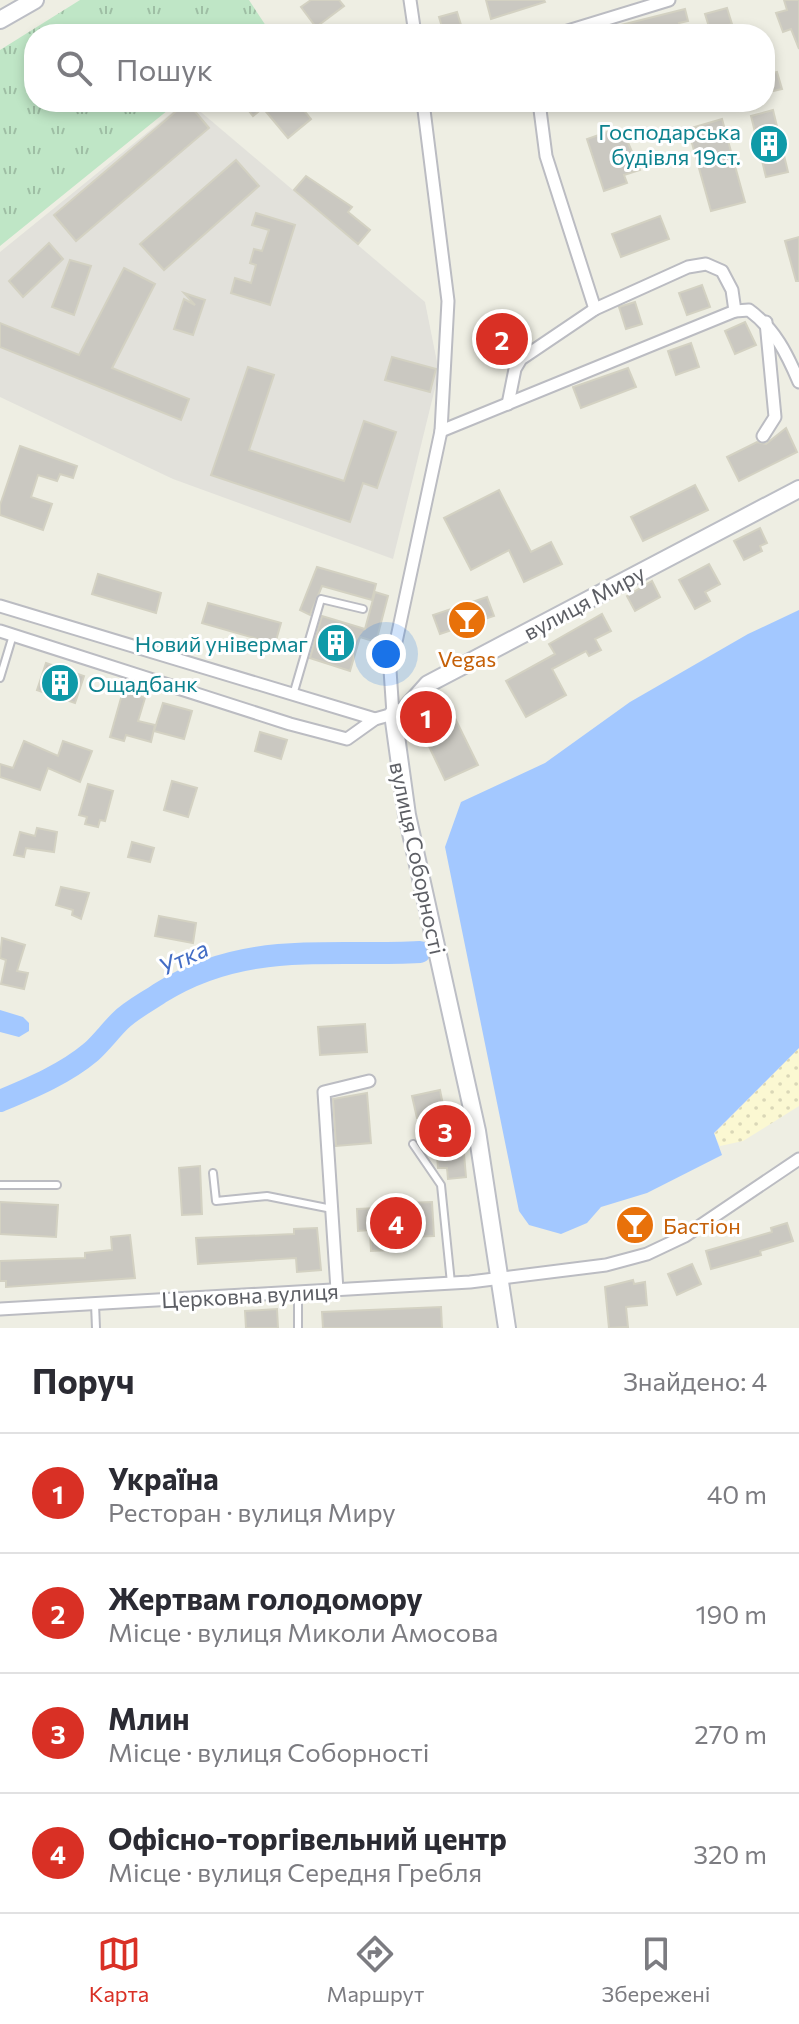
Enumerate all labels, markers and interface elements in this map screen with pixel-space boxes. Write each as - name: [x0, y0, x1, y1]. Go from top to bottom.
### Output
- search box: [24, 24, 775, 112]
- icon: search: [52, 46, 96, 90]
- text: Пошук: [116, 50, 213, 87]
- place label: Господарська будівля 19ст.: [598, 118, 741, 170]
- building icon: Господарська будівля 19ст.: [748, 123, 790, 165]
- pin: 2: [476, 309, 528, 369]
- street label: вулиця Миру: [519, 559, 649, 645]
- bar icon: Vegas: [446, 599, 488, 641]
- building icon: Новий універмаг: [315, 622, 357, 664]
- place label: Новий універмаг: [135, 630, 308, 657]
- your location: [366, 634, 406, 674]
- place label: Vegas: [438, 645, 496, 672]
- building icon: Ощадбанк: [39, 662, 81, 704]
- place label: Ощадбанк: [88, 670, 198, 697]
- pin: 1: [400, 687, 452, 747]
- street label: вулиця Соборності: [384, 759, 452, 957]
- water label: Утка: [153, 933, 213, 981]
- pin: 3: [419, 1101, 471, 1161]
- pin: 4: [370, 1193, 422, 1253]
- bar icon: Бастіон: [614, 1204, 656, 1246]
- place label: Бастіон: [663, 1212, 741, 1239]
- street label: Церковна вулиця: [161, 1277, 339, 1313]
- text: Поруч: [32, 1359, 135, 1401]
- text: Знайдено: 4: [623, 1365, 767, 1396]
- text: Україна: [108, 1459, 219, 1496]
- text: 1: [52, 1478, 64, 1509]
- text: 40 m: [707, 1478, 767, 1509]
- text: Ресторан · вулиця Миру: [108, 1496, 396, 1527]
- text: Жертвам голодомору: [108, 1579, 423, 1616]
- text: 2: [51, 1598, 65, 1629]
- text: 190 m: [695, 1598, 767, 1629]
- text: Місце · вулиця Миколи Амосова: [108, 1616, 498, 1647]
- text: Млин: [108, 1699, 190, 1736]
- text: 3: [50, 1718, 66, 1749]
- text: 270 m: [694, 1718, 767, 1749]
- text: Місце · вулиця Соборності: [108, 1736, 429, 1767]
- text: Офісно-торгівельний центр: [108, 1819, 507, 1856]
- text: 4: [50, 1838, 66, 1869]
- text: 320 m: [693, 1838, 767, 1869]
- text: Місце · вулиця Середня Гребля: [108, 1856, 482, 1887]
- tab: Карта: [89, 1932, 149, 2007]
- tab: Маршрут: [327, 1932, 424, 2007]
- tab: Збережені: [602, 1932, 710, 2007]

